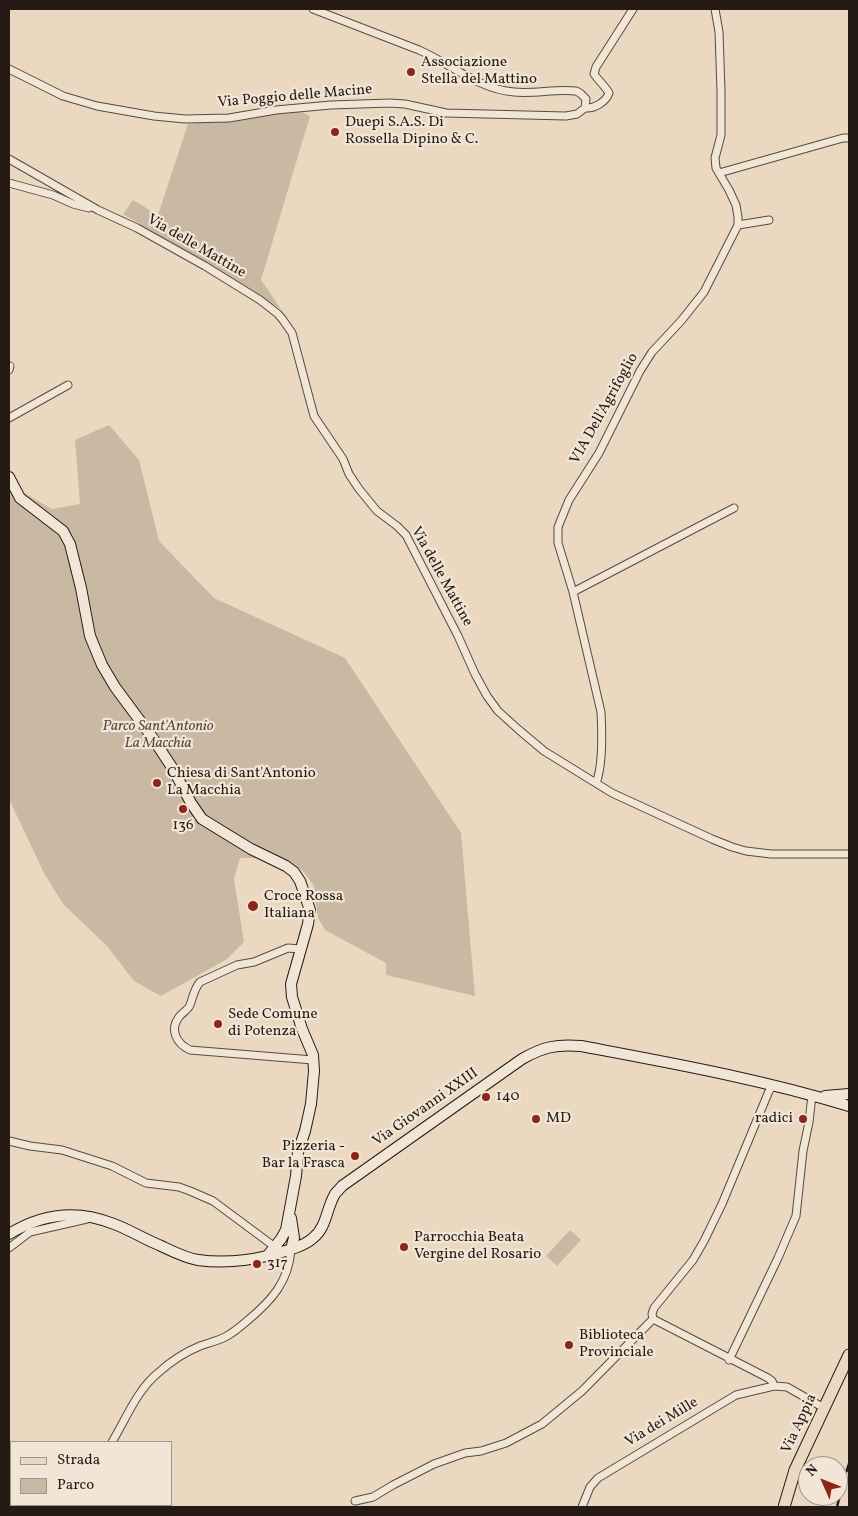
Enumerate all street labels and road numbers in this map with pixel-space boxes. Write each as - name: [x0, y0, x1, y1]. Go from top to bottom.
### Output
- street label: Via Poggio delle Macine: [217, 81, 373, 113]
- street label: Via delle Mattine: [143, 211, 249, 283]
- street label: VIA Dell'Agrifoglio: [567, 350, 643, 468]
- street label: Via delle Mattine: [406, 524, 476, 630]
- street label: Via Giovanni XXIII: [370, 1065, 482, 1151]
- street label: Via Appia: [778, 1391, 822, 1457]
- street label: Via dei Mille: [622, 1394, 702, 1452]

